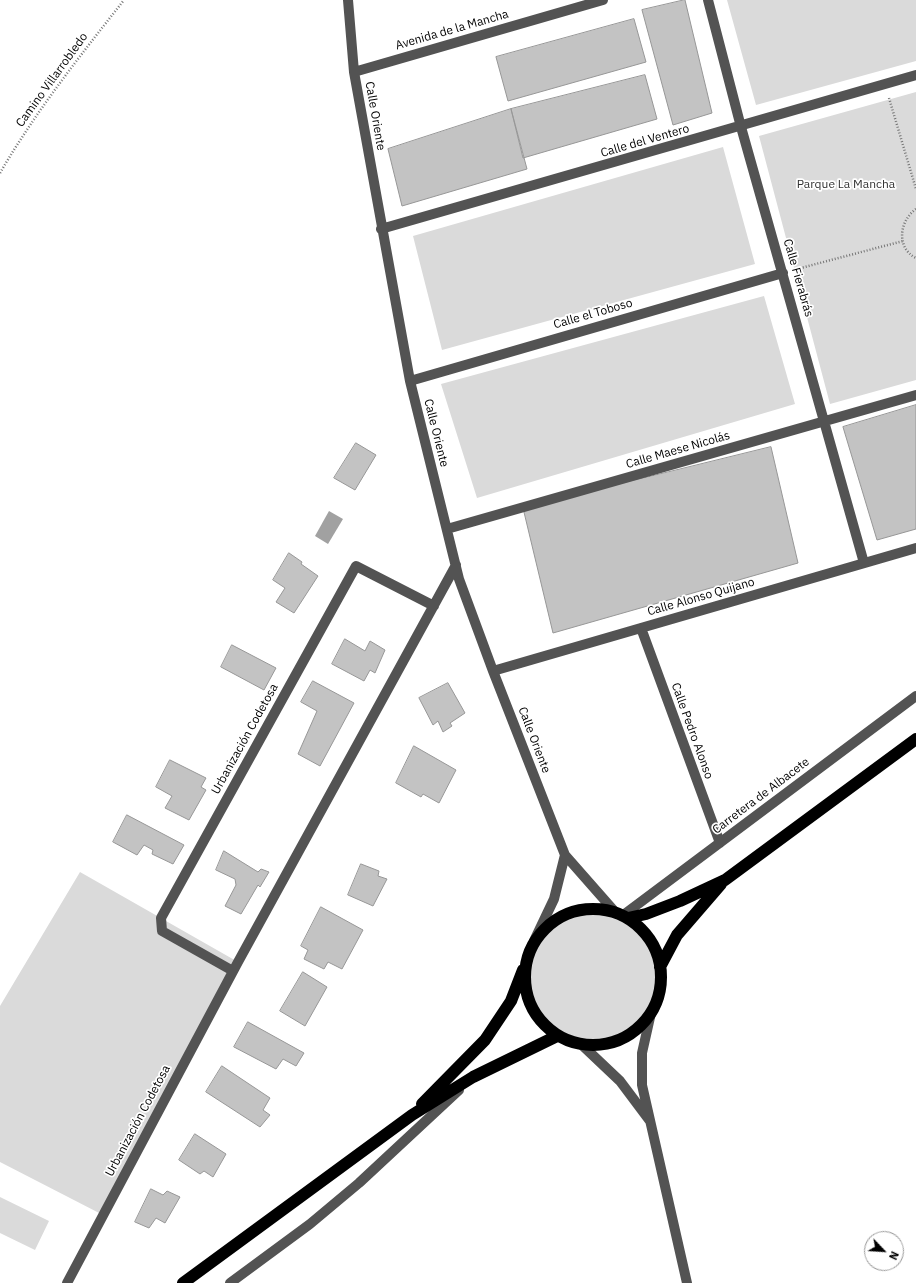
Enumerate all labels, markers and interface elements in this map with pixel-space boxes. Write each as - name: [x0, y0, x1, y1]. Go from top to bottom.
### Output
- street label: Avenida de la Mancha: [394, 7, 510, 53]
- street label: Camino Villarrobledo: [13, 30, 91, 130]
- street label: Calle Oriente: [362, 80, 388, 152]
- street label: Calle del Ventero: [599, 121, 691, 161]
- park label: Parque La Mancha: [797, 178, 895, 192]
- street label: Calle Fierabrás: [780, 237, 816, 319]
- street label: Calle el Toboso: [552, 296, 634, 332]
- street label: Calle Oriente: [421, 397, 451, 469]
- street label: Calle Maese Nicolás: [624, 428, 732, 472]
- street label: Calle Alonso Quijano: [646, 575, 756, 619]
- street label: Urbanización Codetosa: [209, 681, 281, 797]
- street label: Calle Pedro Alonso: [668, 681, 716, 781]
- street label: Calle Oriente: [515, 705, 553, 775]
- street label: Carretera de Albacete: [710, 755, 812, 837]
- street label: Urbanización Codetosa: [103, 1063, 173, 1179]
- north arrow: [864, 1231, 904, 1271]
- text: N: [886, 1249, 902, 1262]

